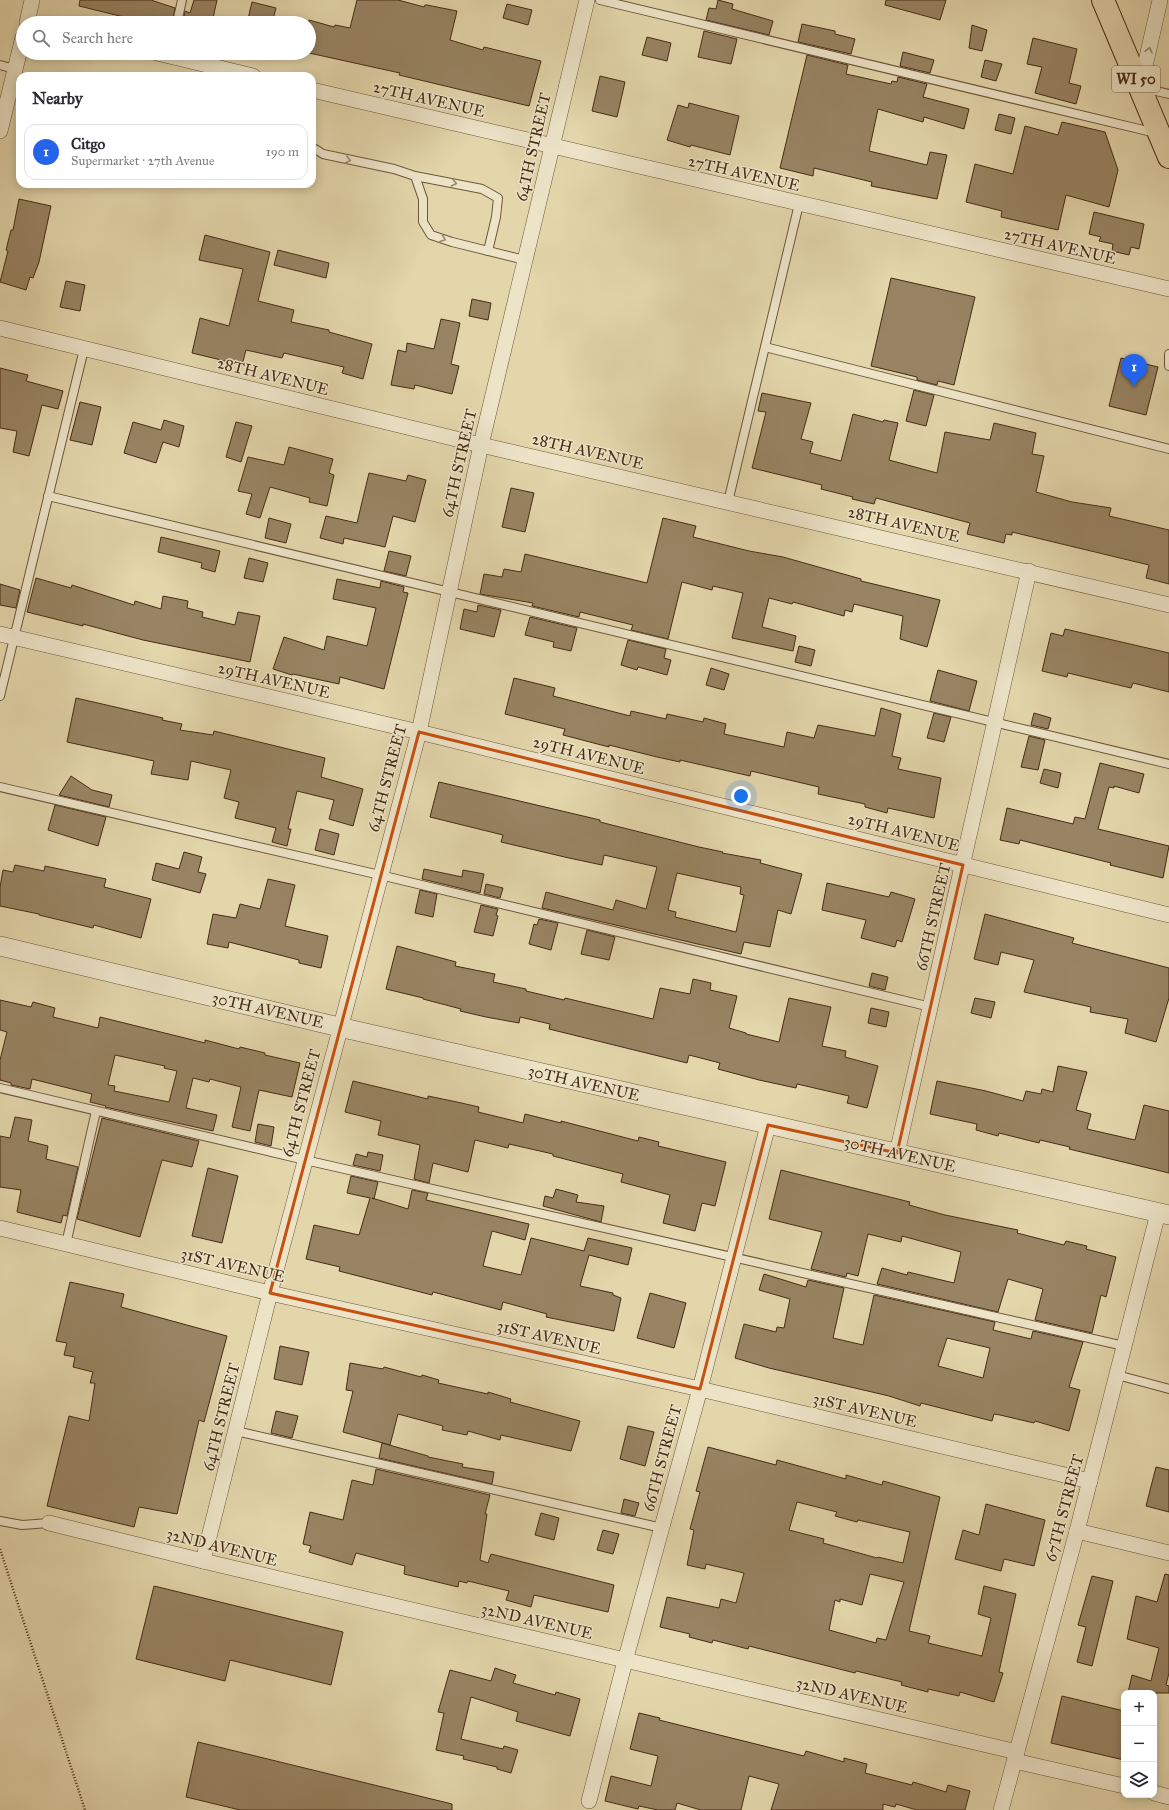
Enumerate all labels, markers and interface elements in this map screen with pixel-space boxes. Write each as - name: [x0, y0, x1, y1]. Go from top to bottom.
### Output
- search box: [16, 16, 316, 60]
- icon: search: [30, 27, 52, 49]
- text: Search here: [62, 29, 133, 47]
- one-way arrow: [1144, 47, 1152, 53]
- road number: WI 50: [1112, 66, 1160, 92]
- street label: 27TH AVENUE: [371, 77, 487, 121]
- text: Nearby: [32, 88, 83, 109]
- street label: 64TH STREET: [511, 91, 555, 203]
- text: Citgo: [71, 135, 105, 153]
- text: 1: [43, 144, 49, 160]
- text: 190 m: [266, 144, 299, 160]
- street label: 27TH AVENUE: [686, 151, 802, 195]
- text: Supermarket · 27th Avenue: [71, 153, 214, 169]
- one-way arrow: [345, 155, 351, 163]
- one-way arrow: [450, 178, 457, 187]
- street label: 27TH AVENUE: [1002, 224, 1118, 268]
- one-way arrow: [439, 234, 446, 243]
- street label: 28TH AVENUE: [215, 353, 331, 399]
- pin: 1: [1121, 354, 1147, 387]
- street label: 64TH STREET: [437, 407, 481, 519]
- street label: 28TH AVENUE: [530, 429, 646, 473]
- street label: 28TH AVENUE: [846, 502, 962, 546]
- street label: 29TH AVENUE: [216, 658, 332, 702]
- street label: 64TH STREET: [363, 722, 411, 834]
- street label: 29TH AVENUE: [531, 732, 647, 778]
- your location: [731, 786, 751, 806]
- street label: 29TH AVENUE: [846, 809, 962, 855]
- street label: 66TH STREET: [911, 861, 955, 973]
- street label: 30TH AVENUE: [210, 988, 326, 1032]
- street label: 64TH STREET: [277, 1047, 325, 1159]
- street label: 30TH AVENUE: [526, 1061, 642, 1105]
- street label: 30TH AVENUE: [842, 1132, 958, 1176]
- street label: 31ST AVENUE: [179, 1244, 287, 1286]
- street label: 31ST AVENUE: [495, 1316, 603, 1358]
- street label: 64TH STREET: [198, 1361, 244, 1473]
- street label: 31ST AVENUE: [811, 1389, 919, 1431]
- street label: 66TH STREET: [639, 1402, 685, 1514]
- street label: 67TH STREET: [1041, 1452, 1087, 1564]
- street label: 32ND AVENUE: [165, 1524, 279, 1570]
- street label: 32ND AVENUE: [479, 1599, 595, 1643]
- street label: 32ND AVENUE: [794, 1673, 910, 1717]
- map controls: [1121, 1690, 1157, 1798]
- button: +: [1121, 1690, 1157, 1726]
- button: −: [1121, 1726, 1157, 1762]
- button: layers: [1121, 1762, 1157, 1798]

